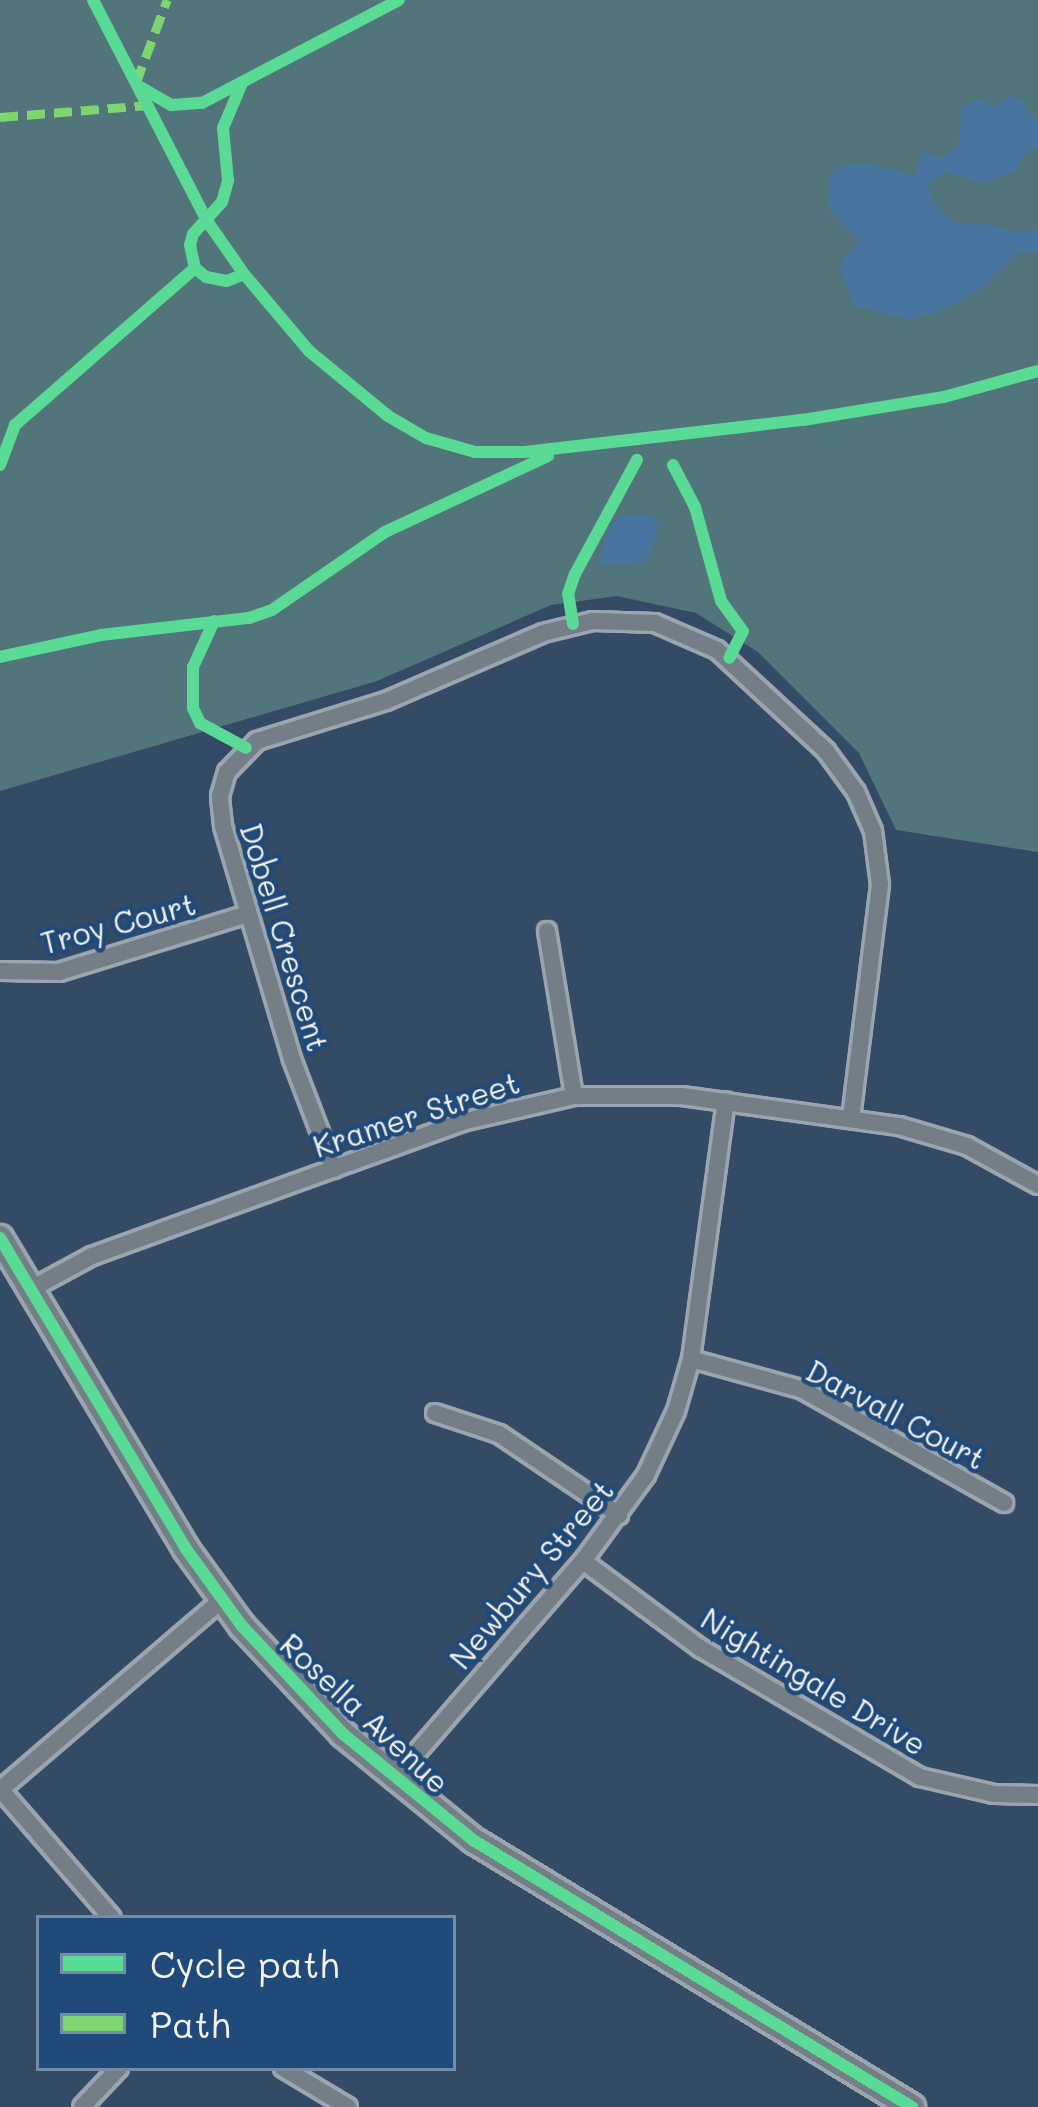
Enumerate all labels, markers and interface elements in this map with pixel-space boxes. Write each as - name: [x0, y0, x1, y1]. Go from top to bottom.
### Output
- street label: Dobell Crescent: [233, 819, 337, 1055]
- street label: Troy Court: [37, 885, 199, 961]
- street label: Kramer Street: [308, 1064, 524, 1164]
- street label: Darvall Court: [800, 1352, 992, 1476]
- street label: Newbury Street: [442, 1472, 620, 1676]
- street label: Nightingale Drive: [695, 1600, 933, 1762]
- street label: Rosella Avenue: [273, 1626, 457, 1800]
- legend: [36, 1915, 456, 2071]
- text: Cycle path: [150, 1940, 339, 1987]
- text: Path: [150, 2000, 231, 2047]

